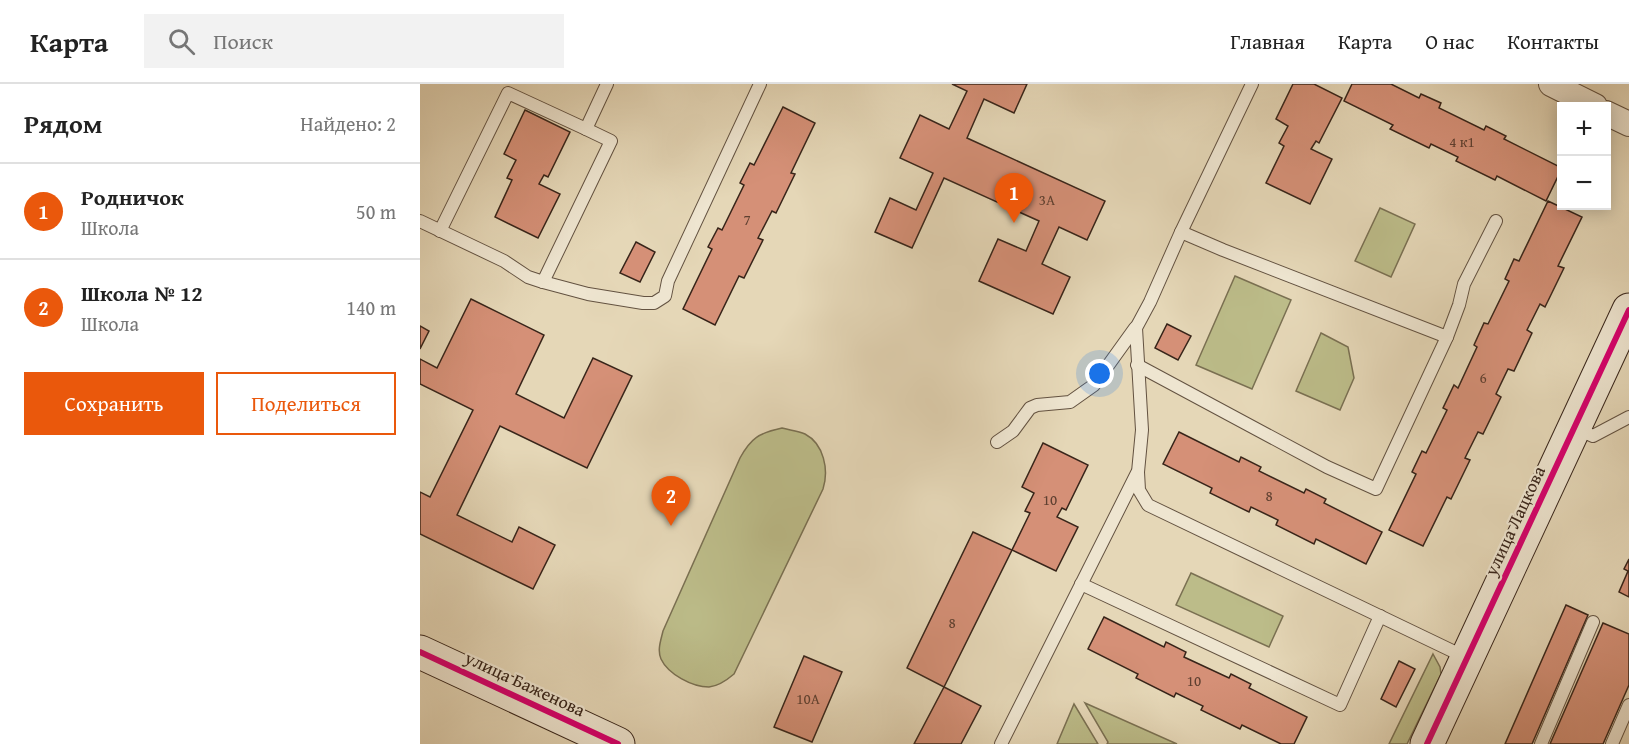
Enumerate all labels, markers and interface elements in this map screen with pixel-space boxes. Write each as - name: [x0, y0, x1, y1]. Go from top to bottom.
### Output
- search box: [144, 14, 564, 68]
- text: Карта: [30, 21, 108, 62]
- icon: search: [165, 25, 198, 58]
- text: Поиск: [213, 25, 273, 57]
- text: Главная: [1230, 26, 1305, 57]
- text: Карта: [1338, 26, 1392, 57]
- text: О нас: [1425, 26, 1474, 57]
- text: Контакты: [1507, 26, 1599, 57]
- map controls: [1557, 102, 1611, 210]
- button: +: [1557, 102, 1611, 156]
- text: Рядом: [24, 104, 102, 143]
- text: Найдено: 2: [300, 109, 396, 138]
- house number: 4 к1: [1449, 131, 1475, 152]
- button: −: [1557, 156, 1611, 210]
- pin: 1: [994, 174, 1034, 223]
- text: Родничок: [81, 181, 184, 213]
- house number: 3А: [1039, 189, 1055, 210]
- text: 1: [38, 197, 49, 226]
- text: 50 m: [356, 197, 396, 226]
- house number: 7: [743, 209, 751, 230]
- text: Школа: [81, 213, 139, 242]
- text: Школа № 12: [81, 277, 203, 309]
- text: 2: [38, 293, 49, 322]
- text: 140 m: [346, 293, 396, 322]
- text: Школа: [81, 309, 139, 338]
- your location: [1085, 359, 1114, 388]
- house number: 6: [1479, 367, 1487, 388]
- button: Сохранить: [24, 372, 204, 435]
- button: Поделиться: [216, 372, 396, 435]
- street label: улица Лацкова: [1477, 461, 1552, 581]
- pin: 2: [652, 476, 690, 526]
- house number: 8: [1265, 485, 1273, 506]
- house number: 10: [1043, 489, 1057, 510]
- house number: 8: [948, 612, 956, 633]
- street label: улица Баженова: [460, 643, 590, 723]
- house number: 10: [1187, 670, 1201, 691]
- house number: 10А: [796, 688, 820, 709]

